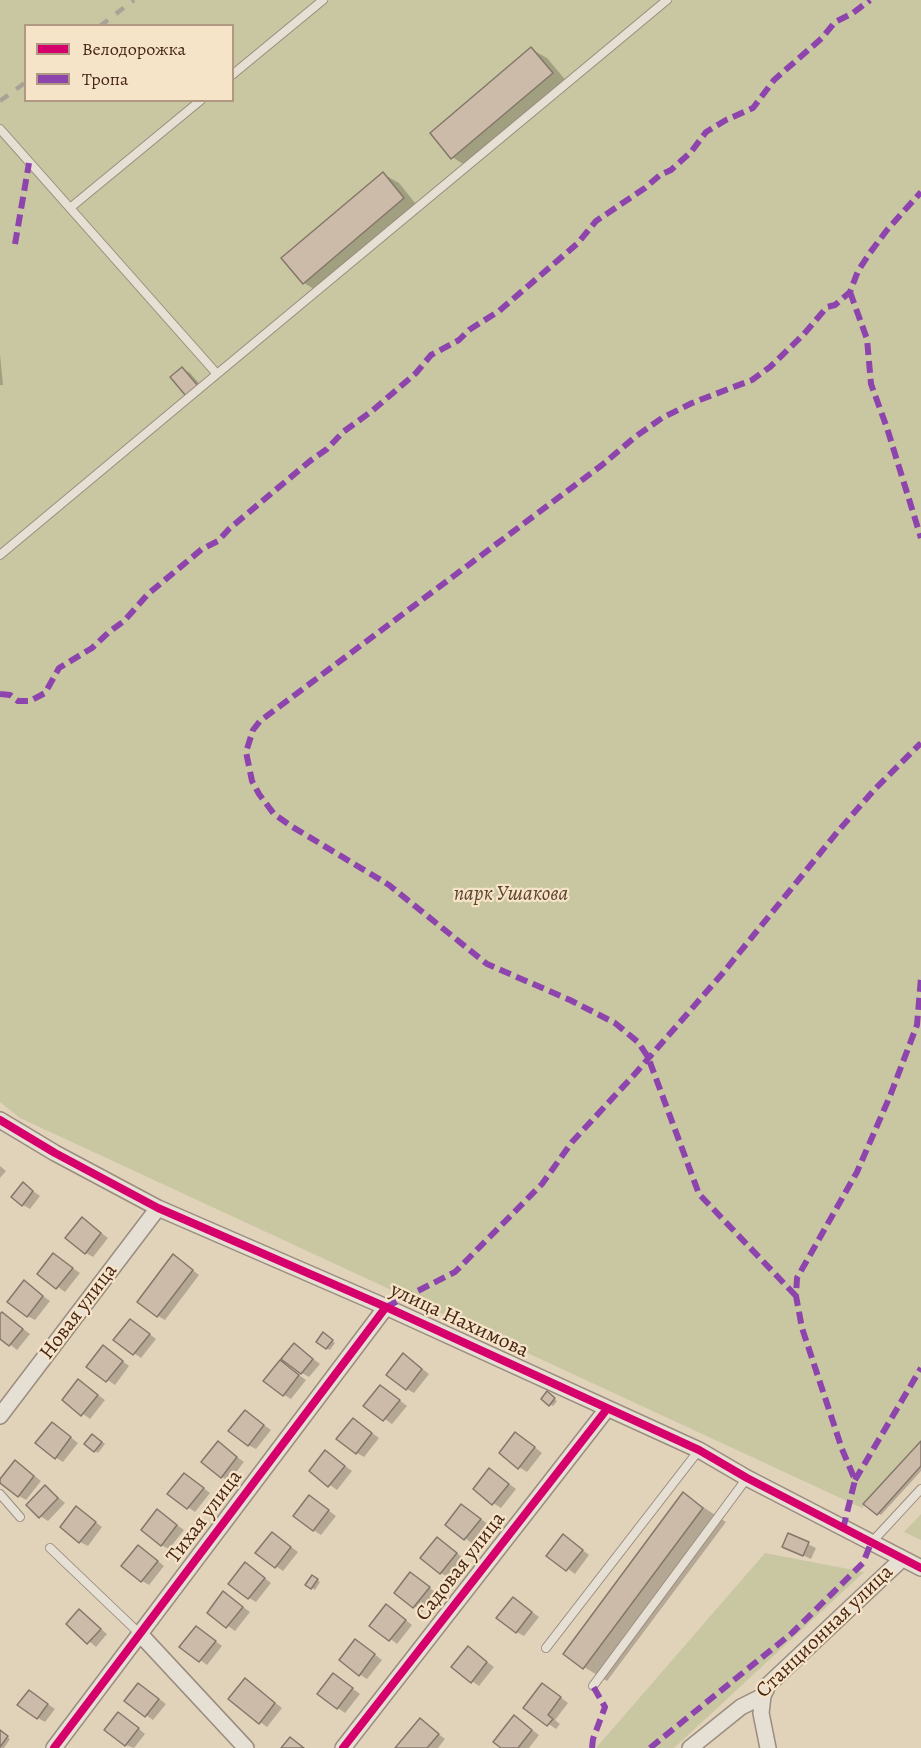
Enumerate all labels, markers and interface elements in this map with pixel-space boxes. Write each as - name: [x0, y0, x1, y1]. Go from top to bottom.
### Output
- legend: [24, 24, 234, 102]
- text: Велодорожка: [82, 37, 186, 61]
- text: Тропа: [82, 67, 128, 91]
- park label: парк Ушакова: [454, 882, 568, 908]
- street label: Новая улица: [35, 1259, 123, 1365]
- street label: улица Нахимова: [386, 1278, 532, 1364]
- street label: Тихая улица: [162, 1465, 248, 1569]
- street label: Садовая улица: [411, 1507, 511, 1627]
- street label: Станционная улица: [751, 1560, 899, 1704]

